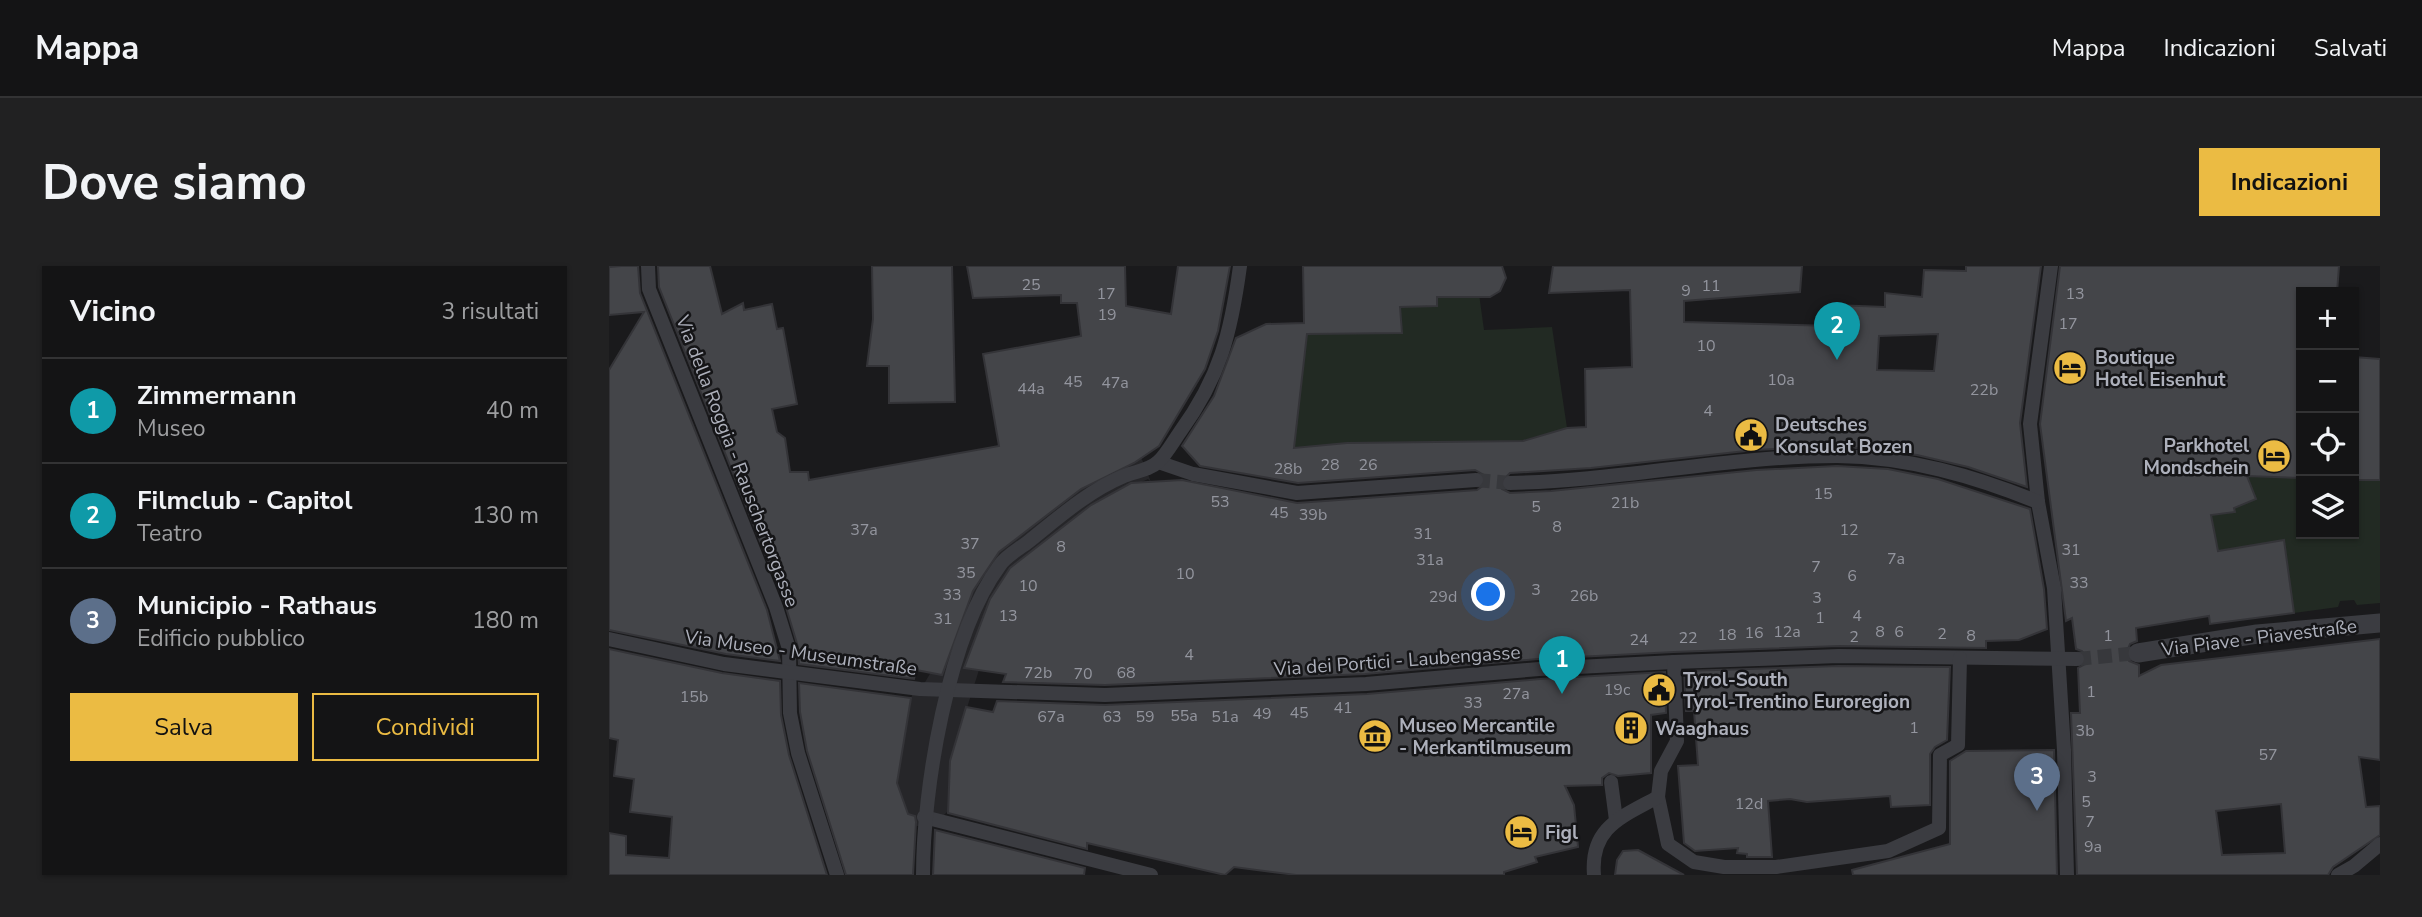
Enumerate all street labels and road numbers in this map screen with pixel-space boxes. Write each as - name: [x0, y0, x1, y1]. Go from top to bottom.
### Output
- street label: Via della Roggia - Rauschertorgasse: [669, 311, 805, 611]
- street label: Via Piave - Piavestraße: [2159, 613, 2358, 663]
- street label: Via Museo - Museumstraße: [682, 624, 919, 682]
- street label: Via dei Portici - Laubengasse: [1272, 639, 1521, 683]

